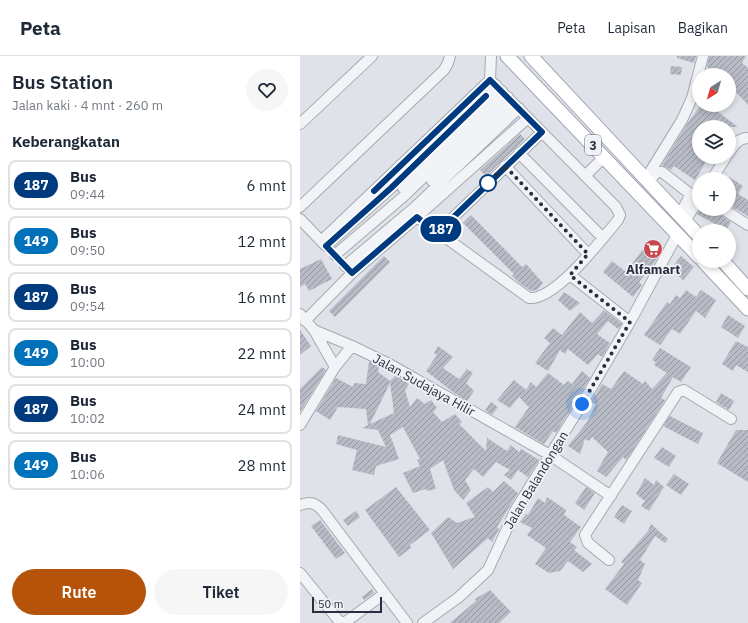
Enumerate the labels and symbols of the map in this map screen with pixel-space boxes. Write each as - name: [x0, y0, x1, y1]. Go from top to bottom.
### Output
- north arrow: [692, 68, 736, 112]
- road number: 3: [585, 135, 601, 155]
- unlabelled marker: [479, 174, 497, 192]
- line badge: 187: [418, 216, 464, 242]
- supermarket icon: Alfamart: [642, 238, 664, 260]
- place label: Alfamart: [626, 261, 680, 278]
- street label: Jalan Sudajaya Hilir: [370, 350, 478, 420]
- your location: [572, 394, 592, 414]
- street label: Jalan Balandongan: [500, 428, 572, 532]
- scale bar: [312, 595, 382, 614]

